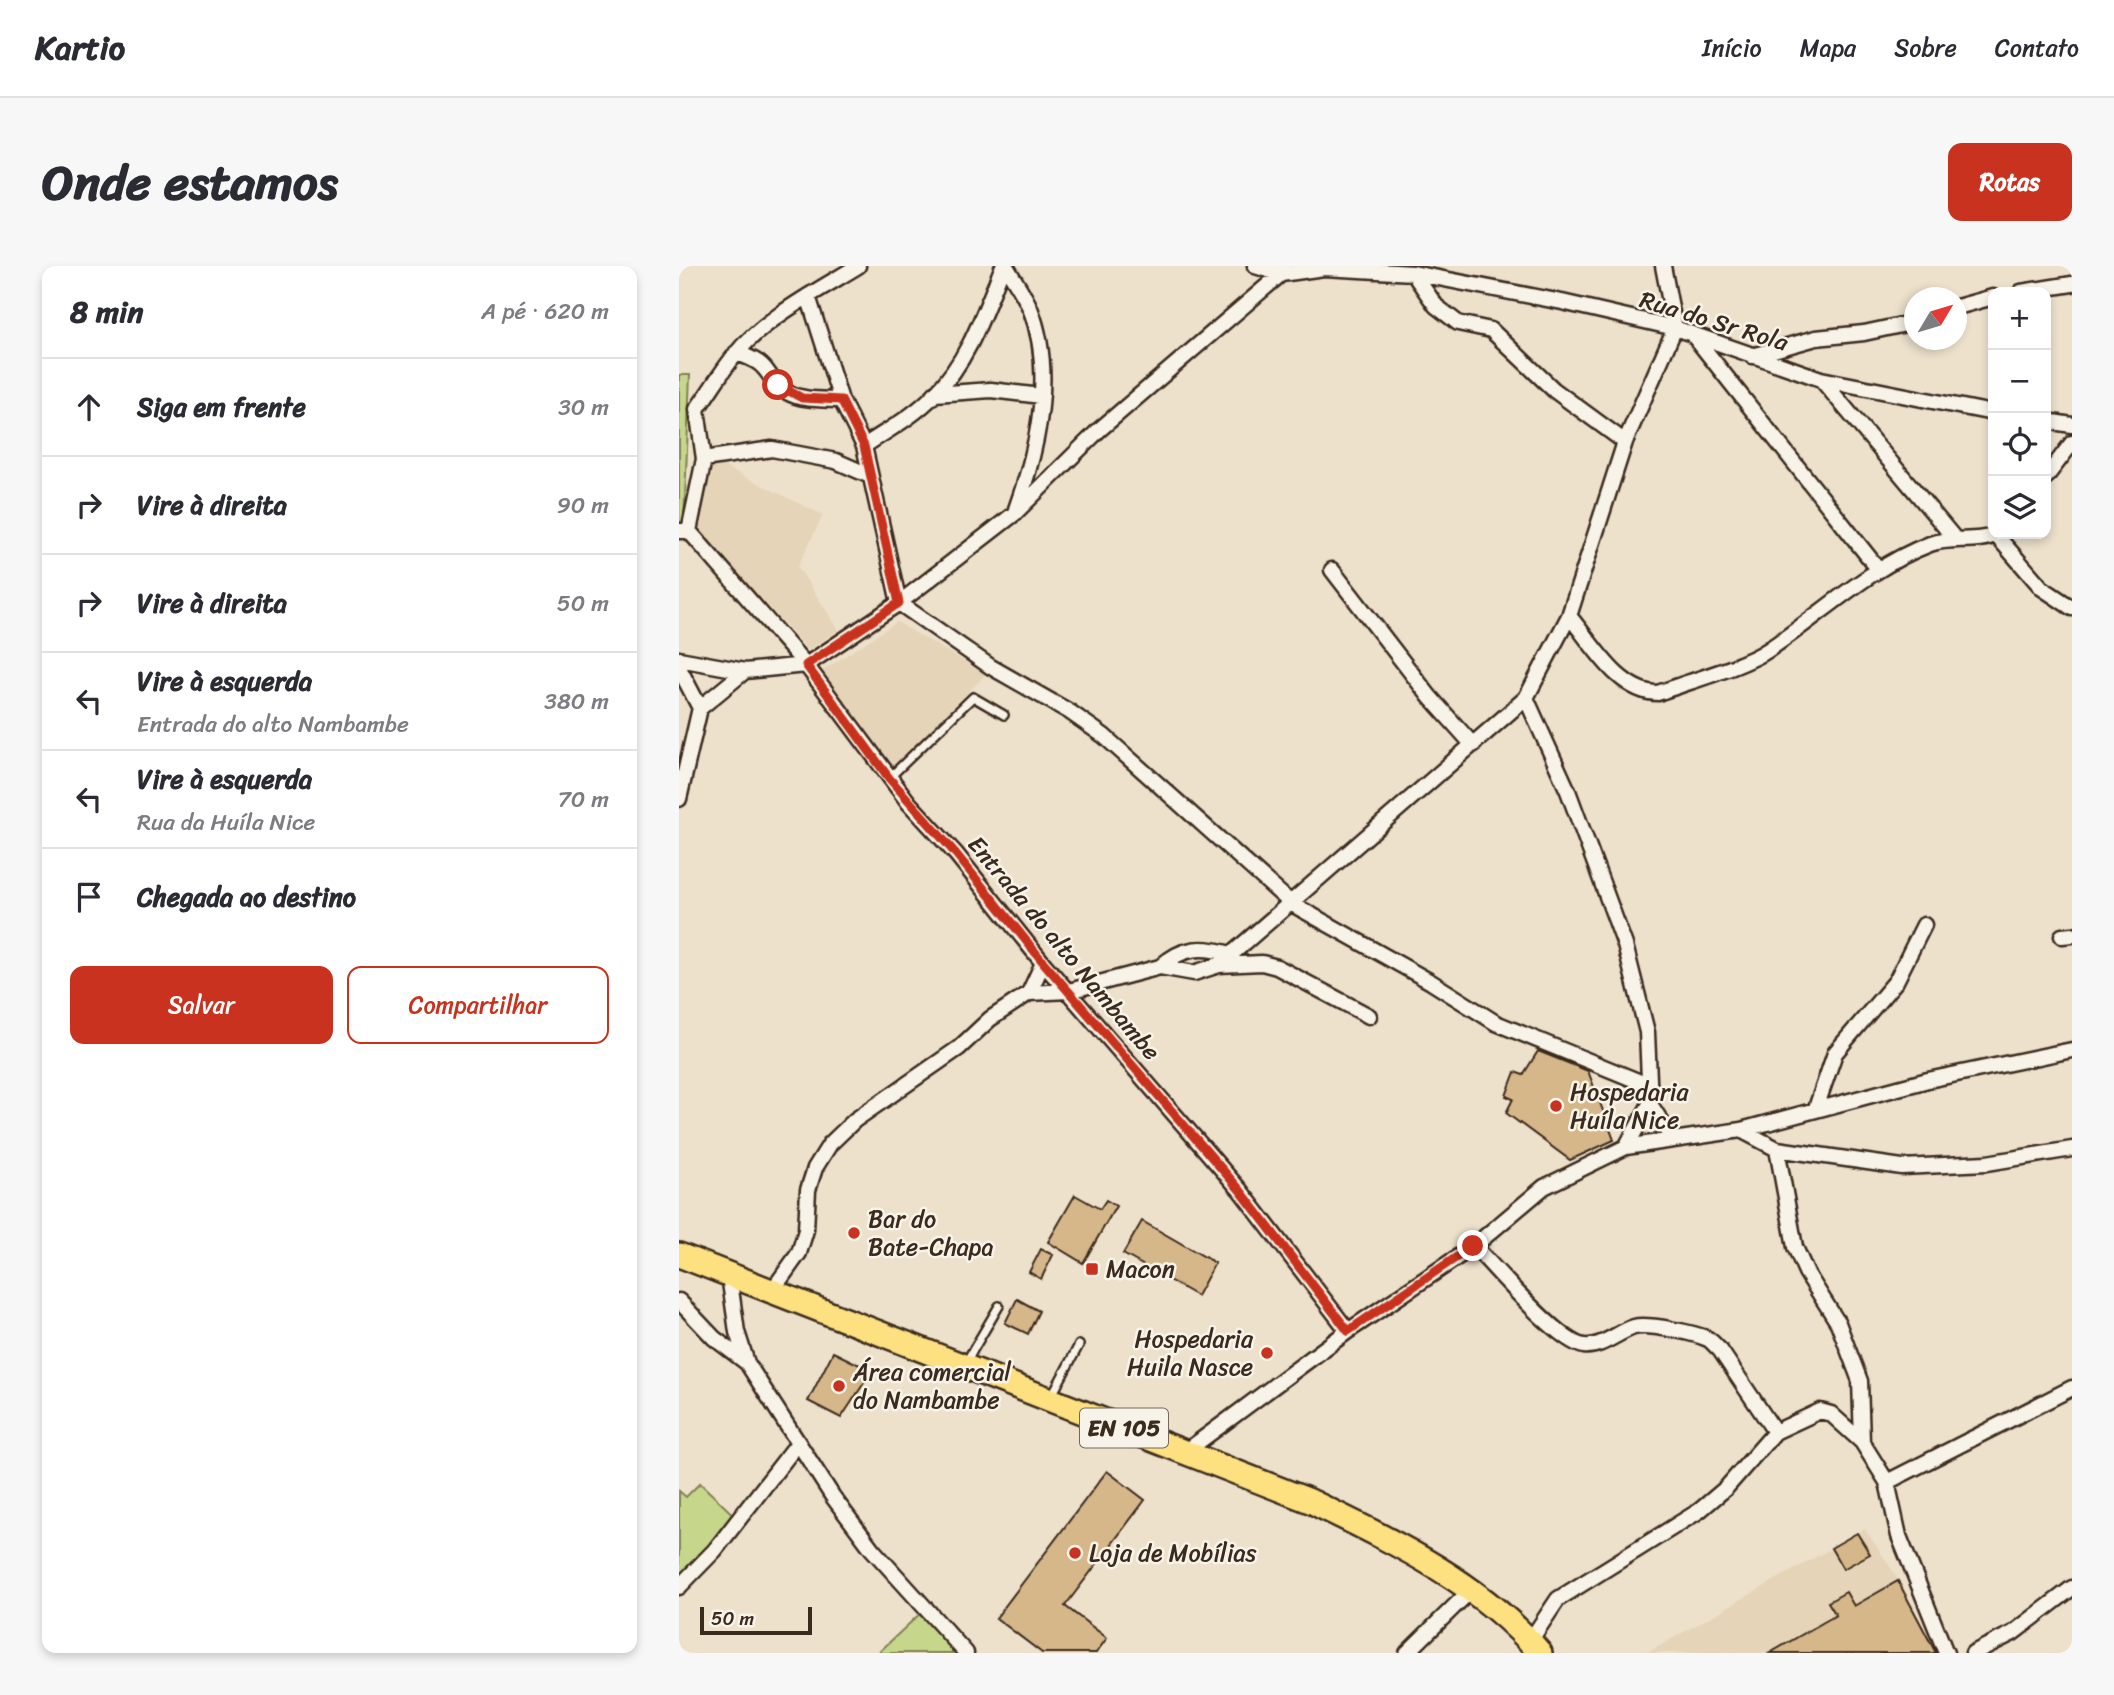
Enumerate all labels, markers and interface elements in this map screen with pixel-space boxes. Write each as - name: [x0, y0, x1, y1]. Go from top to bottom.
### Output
- text: Kartio: [35, 19, 125, 77]
- text: Início: [1702, 27, 1762, 69]
- text: Mapa: [1800, 27, 1856, 69]
- text: Sobre: [1894, 27, 1957, 69]
- text: Contato: [1995, 27, 2079, 69]
- text: Onde estamos: [42, 139, 338, 226]
- button: Rotas: [1948, 143, 2072, 221]
- street label: Rua do Sr Rola: [1635, 279, 1794, 364]
- text: 8 min: [70, 285, 143, 339]
- north arrow: [1904, 287, 1967, 350]
- map controls: [1988, 287, 2051, 539]
- button: +: [1988, 287, 2051, 350]
- text: A pé · 620 m: [481, 291, 609, 332]
- button: −: [1988, 350, 2051, 413]
- route start: [762, 369, 793, 400]
- text: Siga em frente: [137, 384, 306, 430]
- text: 30 m: [558, 387, 609, 428]
- icon: ahead: [70, 388, 108, 426]
- button: locate: [1988, 413, 2051, 476]
- button: layers: [1988, 476, 2051, 539]
- text: Vire à direita: [137, 482, 287, 528]
- text: 90 m: [557, 485, 609, 526]
- icon: right: [70, 486, 108, 524]
- text: Vire à direita: [137, 580, 287, 626]
- text: 50 m: [557, 583, 609, 624]
- icon: right: [70, 584, 108, 622]
- text: Vire à esquerda: [137, 658, 312, 704]
- text: 380 m: [544, 681, 609, 722]
- icon: left: [70, 682, 108, 720]
- text: Entrada do alto Nambambe: [137, 704, 409, 745]
- text: Vire à esquerda: [137, 756, 312, 802]
- text: 70 m: [558, 779, 609, 820]
- icon: left: [70, 780, 108, 818]
- text: Rua da Huíla Nice: [137, 802, 315, 843]
- street label: Entrada do alto Nambambe: [957, 826, 1171, 1070]
- text: Chegada ao destino: [137, 874, 356, 920]
- icon: arrive: [70, 878, 108, 916]
- button: Salvar: [70, 966, 333, 1044]
- button: Compartilhar: [347, 966, 609, 1044]
- place label: Hospedaria Huíla Nice: [1570, 1071, 1689, 1141]
- marker: Hospedaria Huíla Nice: [1548, 1098, 1564, 1114]
- place label: Bar do Bate-Chapa: [868, 1198, 993, 1268]
- marker: Bar do Bate-Chapa: [846, 1225, 862, 1241]
- route end: [1457, 1230, 1488, 1261]
- place label: Macon: [1106, 1248, 1175, 1290]
- marker: Macon: [1084, 1261, 1100, 1277]
- place label: Hospedaria Huila Nasce: [1127, 1318, 1254, 1388]
- marker: Hospedaria Huila Nasce: [1259, 1345, 1275, 1361]
- place label: Área comercial do Nambambe: [852, 1351, 1012, 1421]
- marker: Área comercial do Nambambe: [831, 1378, 847, 1394]
- road number: EN 105: [1080, 1408, 1168, 1448]
- place label: Loja de Mobílias: [1089, 1532, 1257, 1574]
- marker: Loja de Mobílias: [1067, 1545, 1083, 1561]
- text: 50 m: [711, 1602, 754, 1635]
- scale bar: [700, 1604, 812, 1636]

